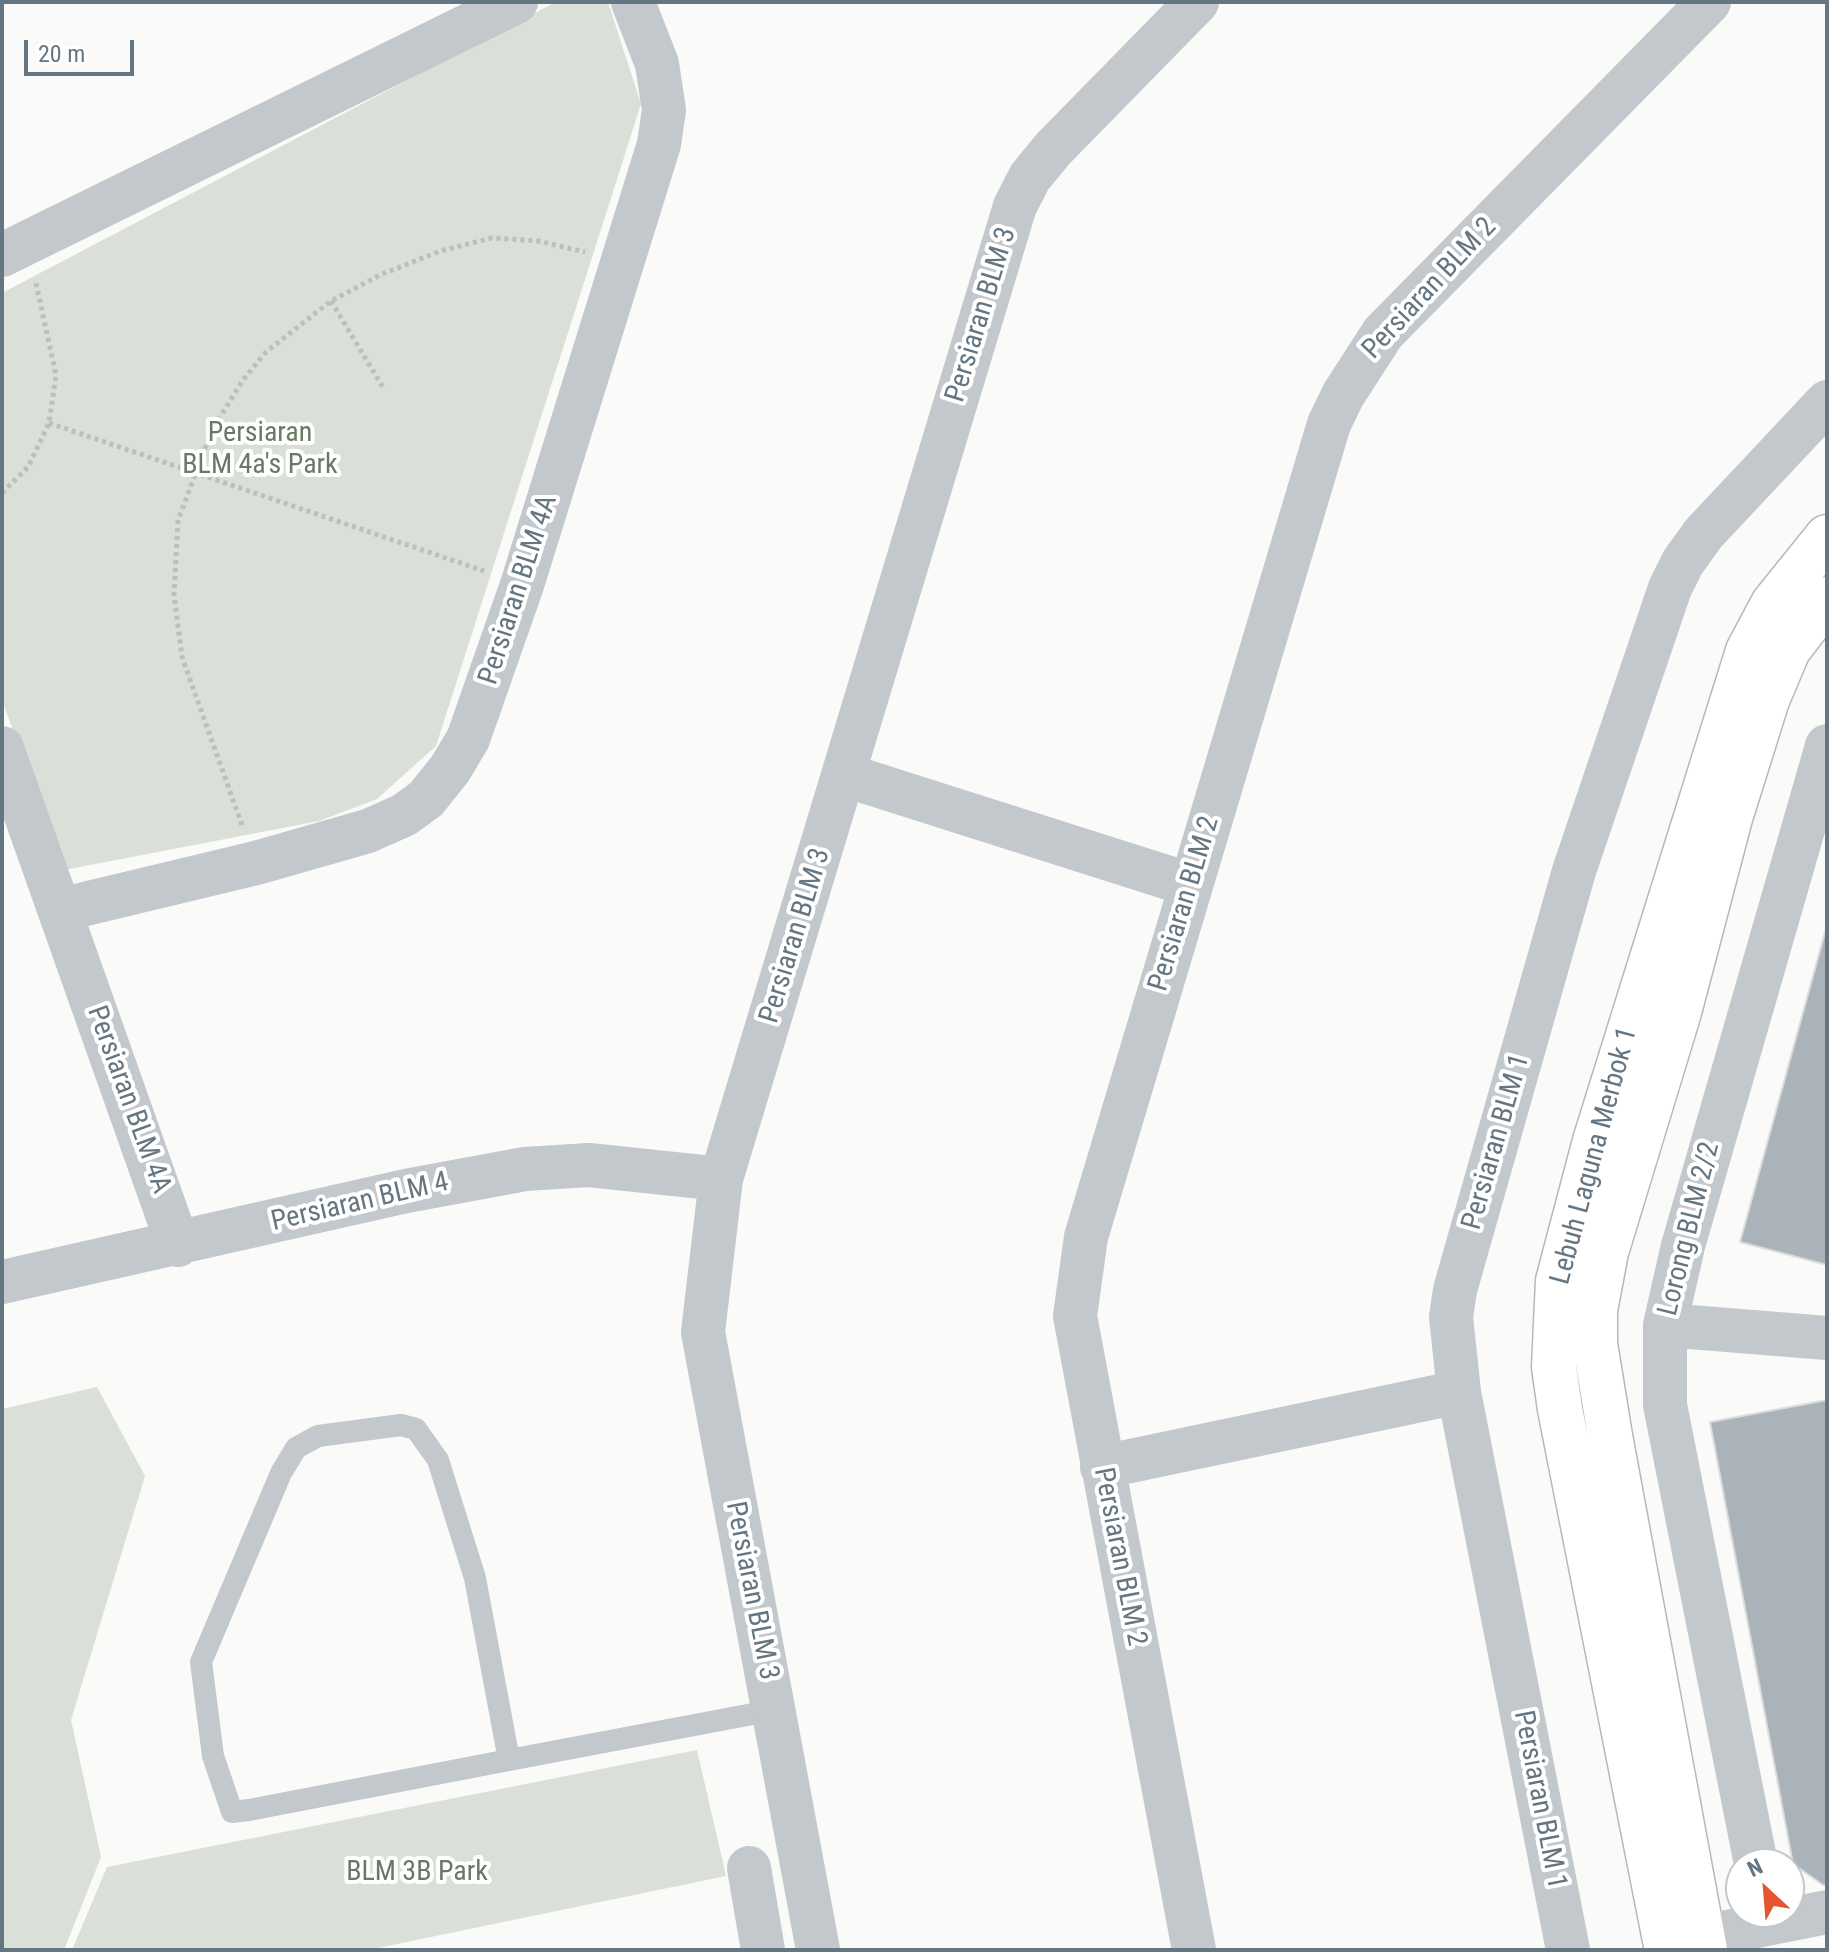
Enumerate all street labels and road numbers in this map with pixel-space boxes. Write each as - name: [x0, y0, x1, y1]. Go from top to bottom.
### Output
- street label: Persiaran BLM 2: [1356, 211, 1504, 367]
- street label: Persiaran BLM 3: [939, 224, 1025, 406]
- street label: Persiaran BLM 4A: [473, 491, 565, 689]
- street label: Persiaran BLM 2: [1142, 813, 1228, 995]
- street label: Persiaran BLM 3: [753, 845, 839, 1027]
- street label: Persiaran BLM 4A: [79, 1002, 177, 1198]
- street label: Lebuh Laguna Merbok 1: [1545, 1024, 1645, 1288]
- street label: Persiaran BLM 1: [1456, 1050, 1538, 1234]
- street label: Lorong BLM 2/2: [1652, 1139, 1728, 1319]
- street label: Persiaran BLM 4: [268, 1166, 452, 1240]
- street label: Persiaran BLM 2: [1085, 1465, 1153, 1649]
- street label: Persiaran BLM 3: [717, 1499, 785, 1683]
- street label: Persiaran BLM 1: [1505, 1708, 1573, 1892]

